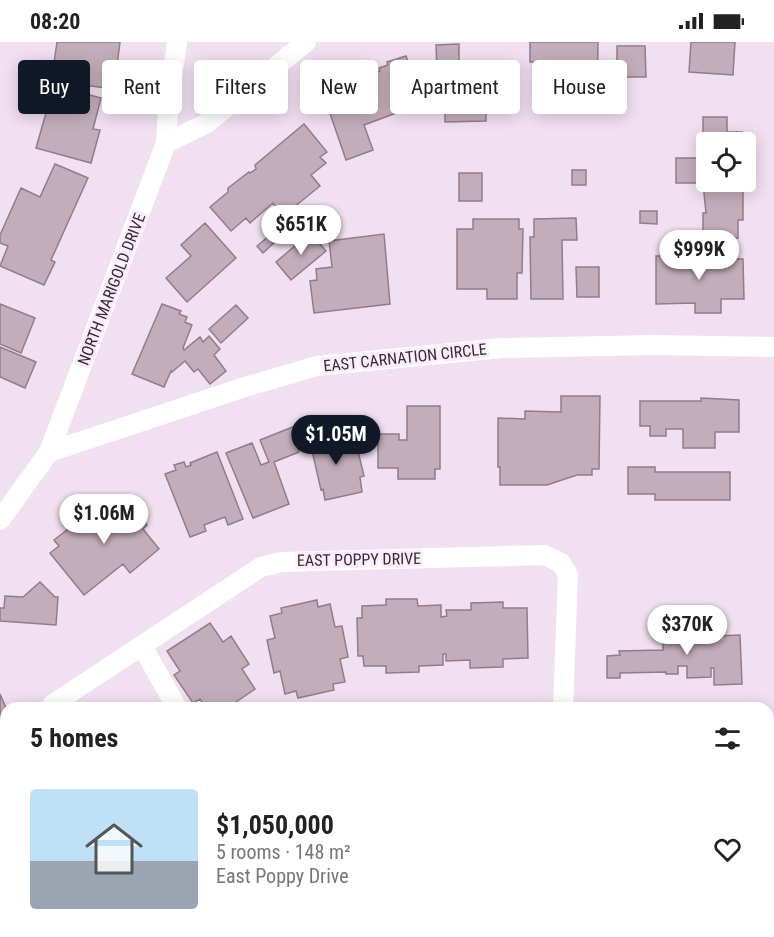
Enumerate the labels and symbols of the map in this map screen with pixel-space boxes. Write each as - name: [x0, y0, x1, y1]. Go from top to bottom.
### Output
- pin: $651K: [259, 205, 343, 256]
- street label: NORTH MARIGOLD DRIVE: [74, 210, 149, 368]
- pin: $999K: [657, 230, 741, 281]
- street label: EAST CARNATION CIRCLE: [323, 339, 488, 376]
- pin: $1.05M: [287, 415, 385, 466]
- pin: $1.06M: [55, 494, 153, 545]
- street label: EAST POPPY DRIVE: [297, 549, 421, 570]
- pin: $370K: [645, 605, 729, 656]

